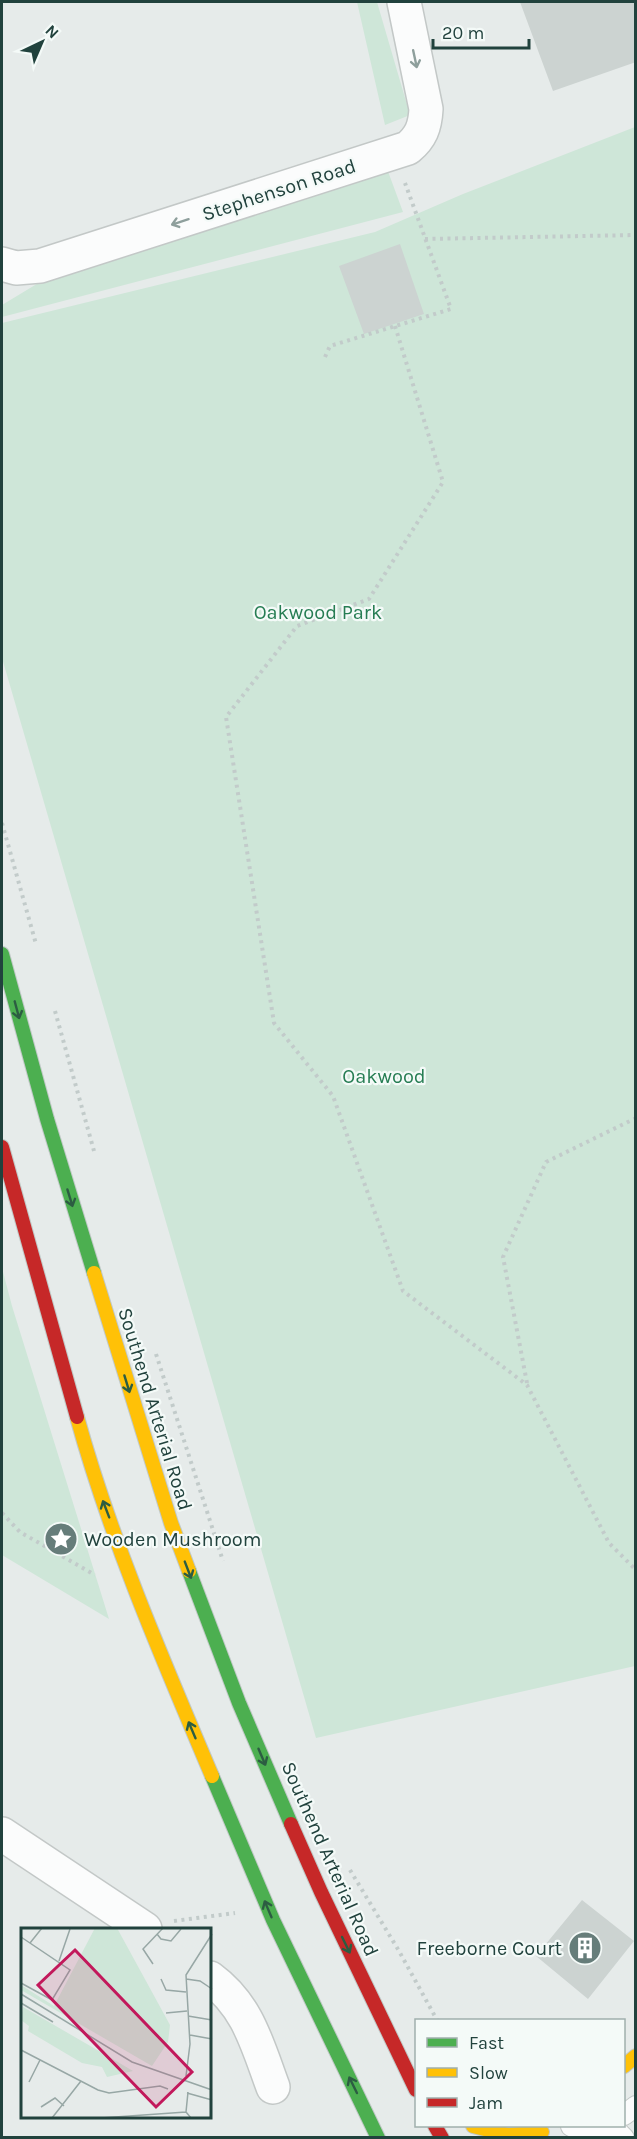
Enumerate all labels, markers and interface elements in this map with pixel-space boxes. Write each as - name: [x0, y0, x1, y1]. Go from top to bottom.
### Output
- north arrow: [12, 12, 72, 72]
- scale bar: [433, 12, 529, 50]
- text: N: [41, 21, 63, 42]
- text: 20 m: [442, 22, 484, 44]
- one-way arrow: [410, 49, 422, 68]
- street label: Stephenson Road: [199, 154, 359, 226]
- one-way arrow: [171, 217, 190, 228]
- park label: Oakwood Park: [254, 601, 382, 624]
- one-way arrow: [12, 1000, 23, 1019]
- park label: Oakwood: [342, 1065, 426, 1088]
- one-way arrow: [65, 1188, 76, 1207]
- street label: Southend Arterial Road: [113, 1305, 197, 1513]
- one-way arrow: [122, 1374, 133, 1393]
- one-way arrow: [100, 1500, 111, 1519]
- place icon: Wooden Mushroom: [43, 1521, 79, 1557]
- place label: Wooden Mushroom: [84, 1528, 261, 1551]
- one-way arrow: [183, 1560, 194, 1578]
- one-way arrow: [186, 1721, 197, 1739]
- one-way arrow: [257, 1747, 268, 1766]
- street label: Southend Arterial Road: [277, 1758, 383, 1960]
- one-way arrow: [262, 1901, 273, 1919]
- inset map: [21, 1928, 212, 2118]
- building icon: Freeborne Court: [567, 1930, 603, 1966]
- one-way arrow: [341, 1935, 353, 1953]
- place label: Freeborne Court: [417, 1937, 562, 1960]
- legend: [415, 2019, 625, 2127]
- text: Fast: [469, 2032, 504, 2054]
- text: Slow: [469, 2062, 508, 2084]
- one-way arrow: [346, 2076, 358, 2094]
- text: Jam: [469, 2092, 503, 2114]

